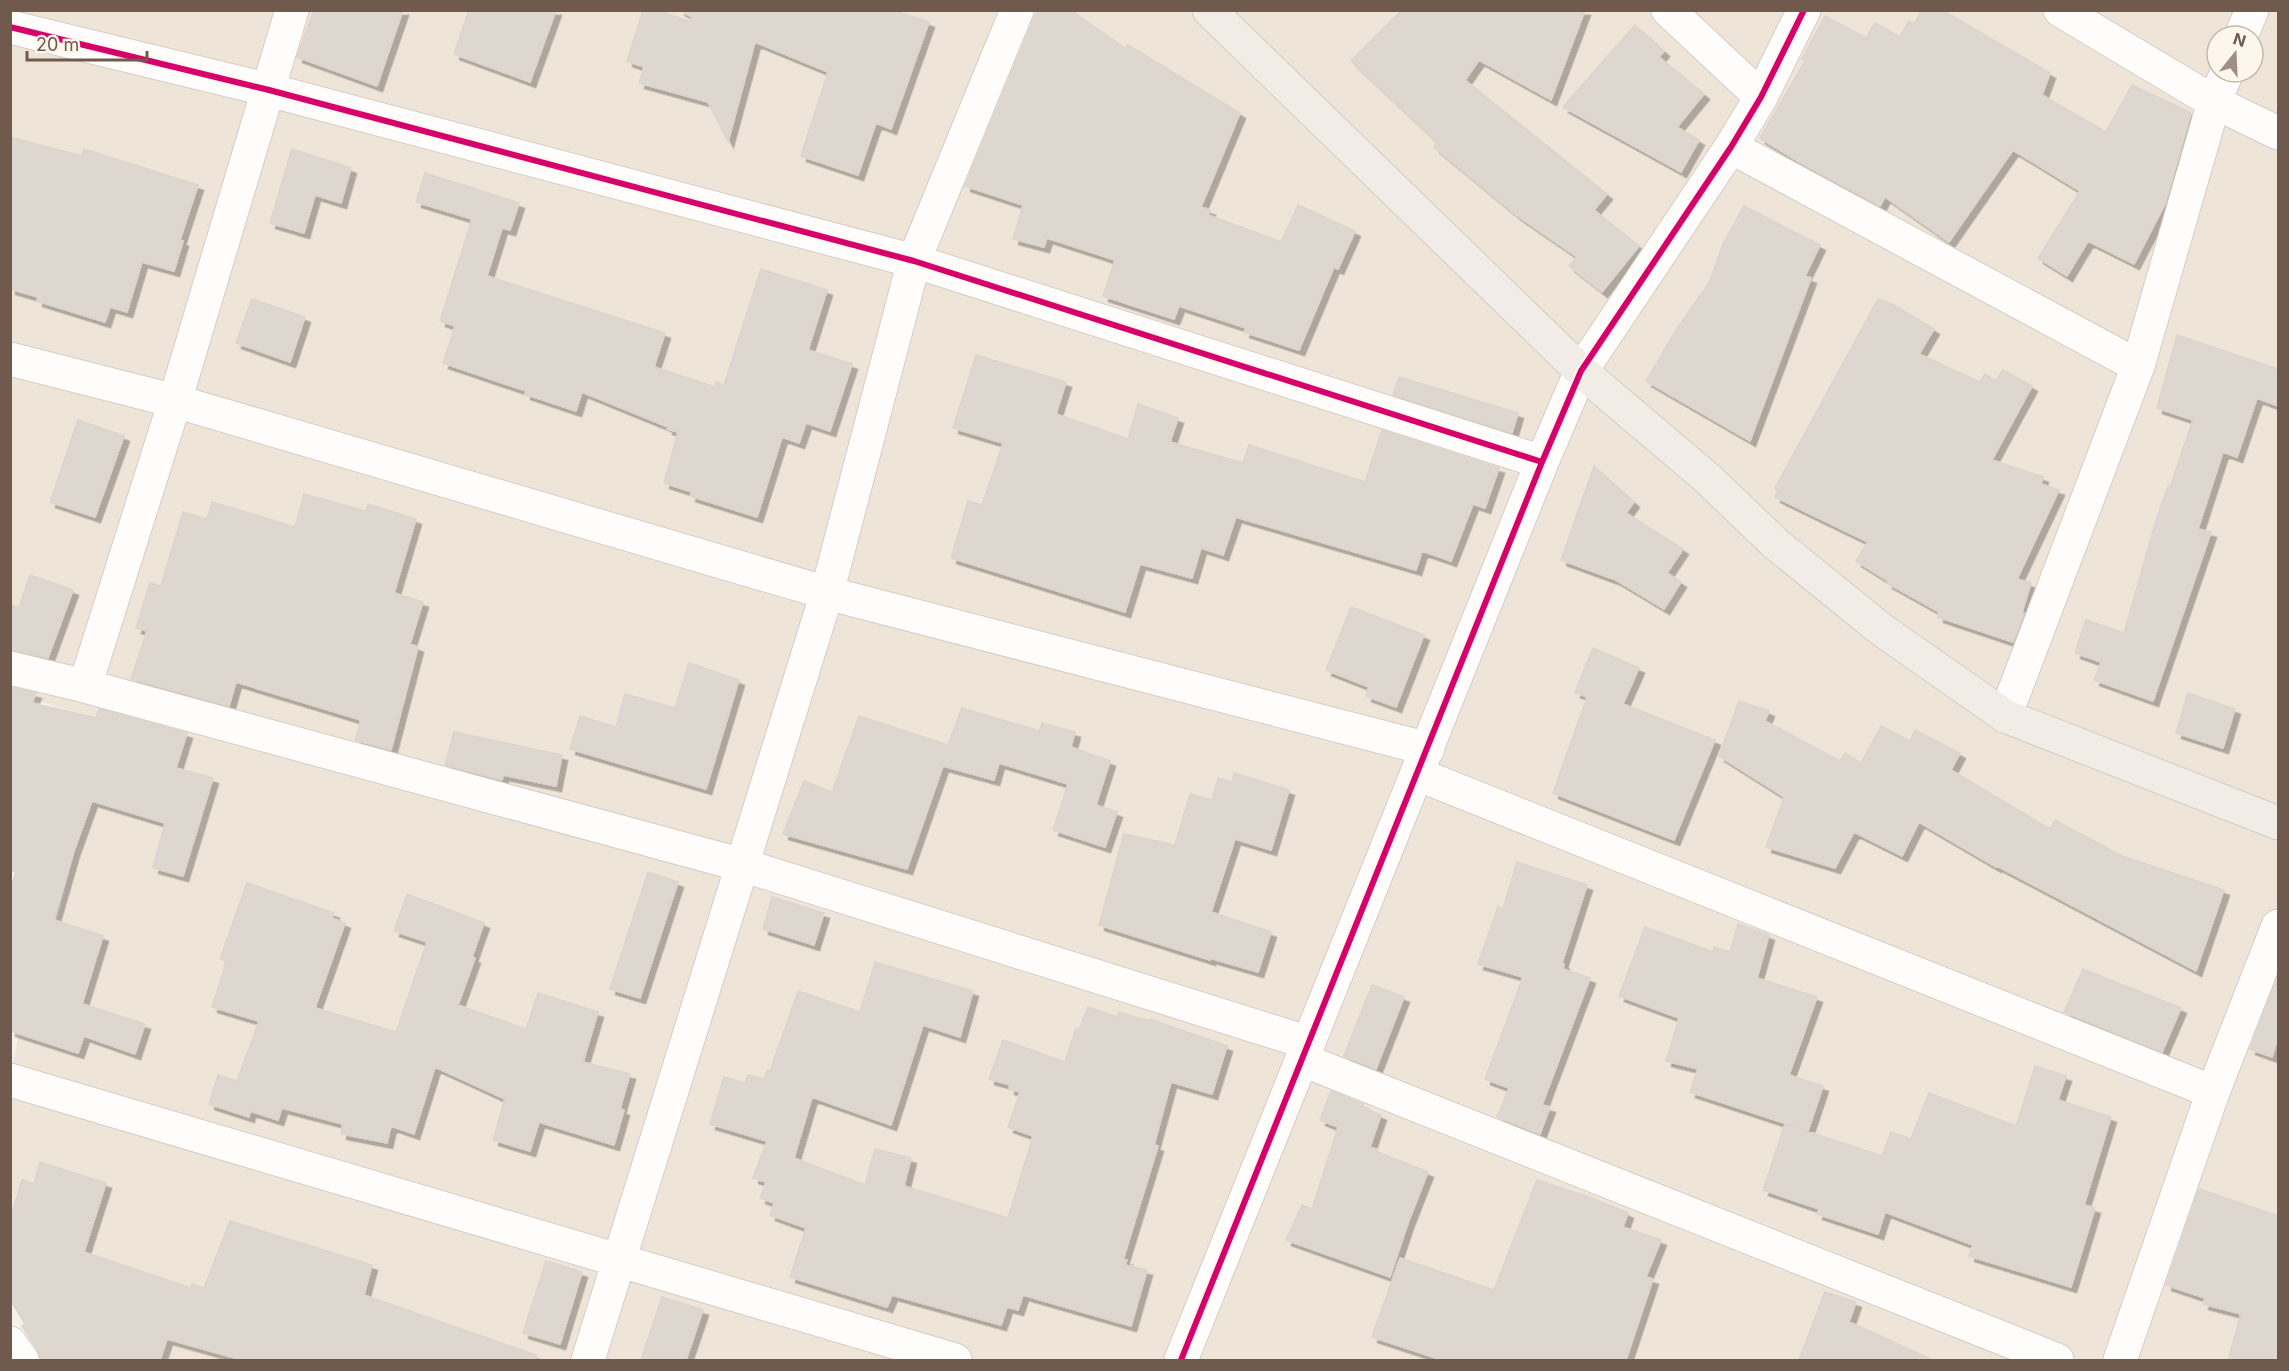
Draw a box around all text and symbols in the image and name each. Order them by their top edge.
scale bar [27,24,147,62]
north arrow [2205,24,2265,84]
text: N [2231,28,2249,51]
text: 20 m [36,34,79,55]

